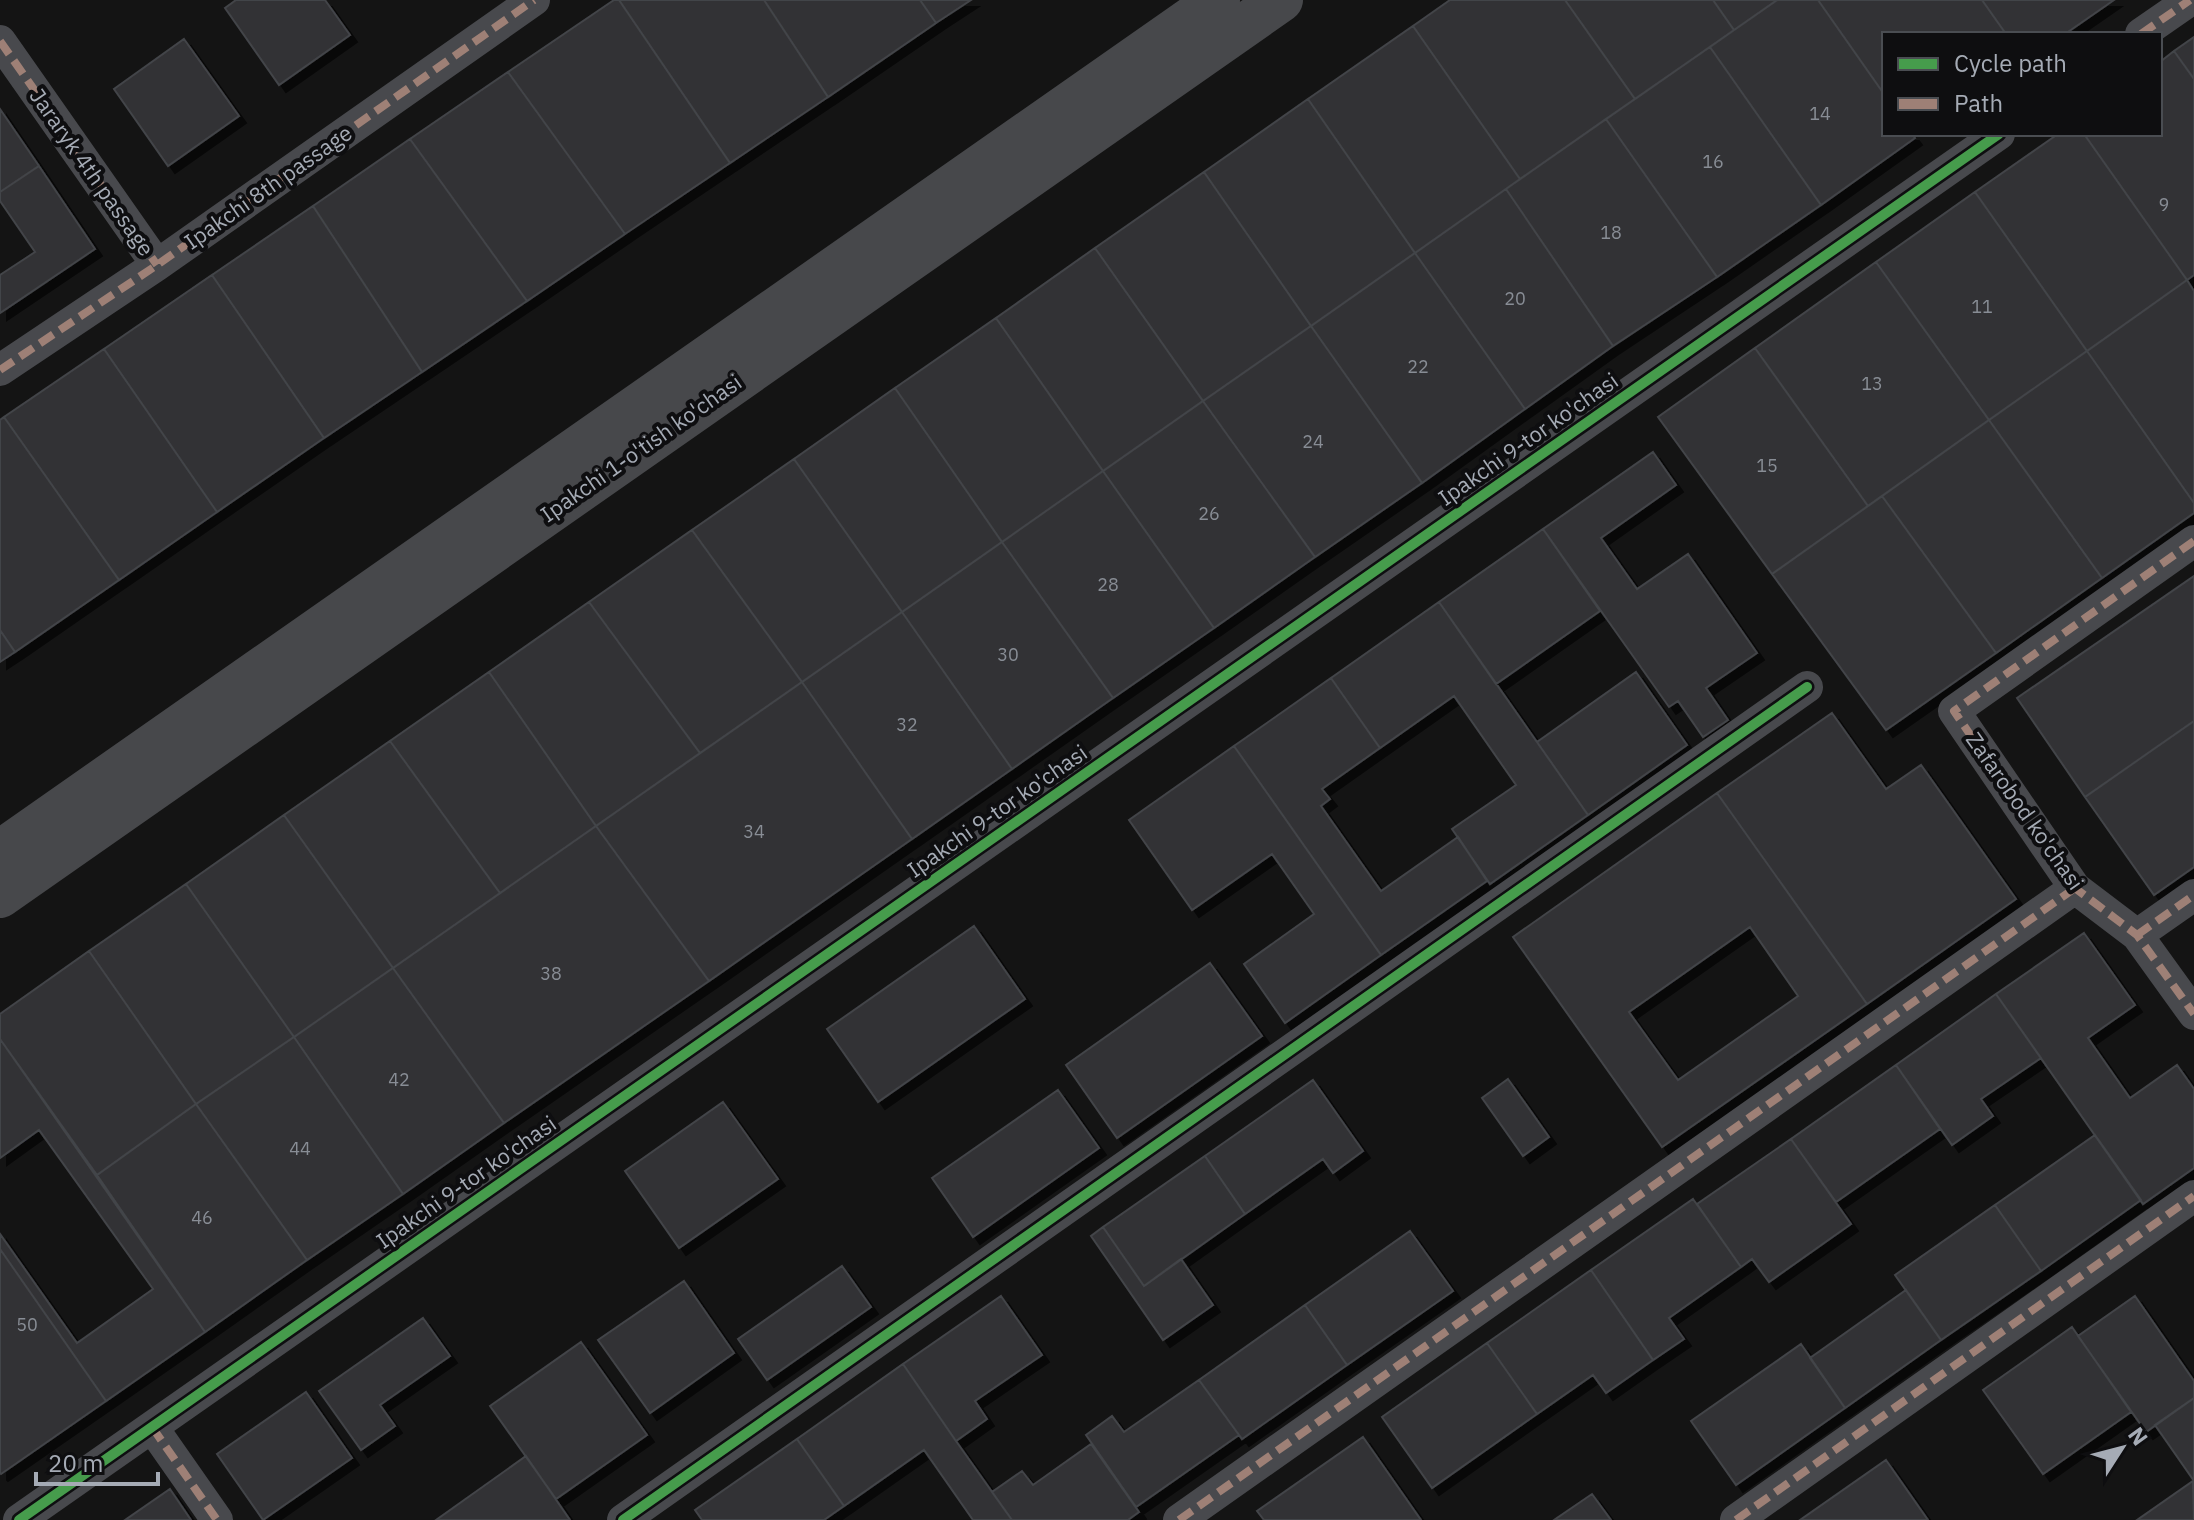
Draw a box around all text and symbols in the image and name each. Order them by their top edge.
legend [1882,32,2162,136]
text: Cycle path [1954,47,2067,79]
street label: Jararyk 4th passage [24,82,161,261]
text: Path [1954,87,2003,119]
house number: 14 [1809,102,1831,125]
street label: Ipakchi 8th passage [178,118,357,255]
house number: 16 [1702,150,1724,173]
house number: 9 [2159,193,2169,216]
house number: 18 [1600,221,1622,244]
house number: 20 [1504,287,1526,310]
house number: 11 [1971,295,1993,318]
house number: 22 [1407,355,1429,378]
street label: Ipakchi 9-tor ko'chasi [1432,365,1623,512]
street label: Ipakchi 1-o'tish ko'chasi [534,367,747,528]
house number: 13 [1861,372,1883,395]
house number: 24 [1302,430,1324,453]
house number: 15 [1756,454,1778,477]
house number: 26 [1198,502,1220,525]
house number: 28 [1097,573,1119,596]
house number: 30 [997,643,1019,666]
house number: 32 [896,713,918,736]
street label: Zafarobod ko'chasi [1960,726,2091,895]
street label: Ipakchi 9-tor ko'chasi [901,737,1092,884]
house number: 34 [743,820,765,843]
house number: 38 [540,962,562,985]
house number: 42 [388,1068,410,1091]
street label: Ipakchi 9-tor ko'chasi [370,1108,561,1255]
house number: 44 [289,1137,311,1160]
house number: 46 [191,1206,213,1229]
house number: 50 [16,1313,38,1336]
north arrow [2082,1408,2162,1488]
text: N [2122,1421,2155,1451]
scale bar [36,1436,158,1486]
text: 20 m [48,1447,103,1479]

